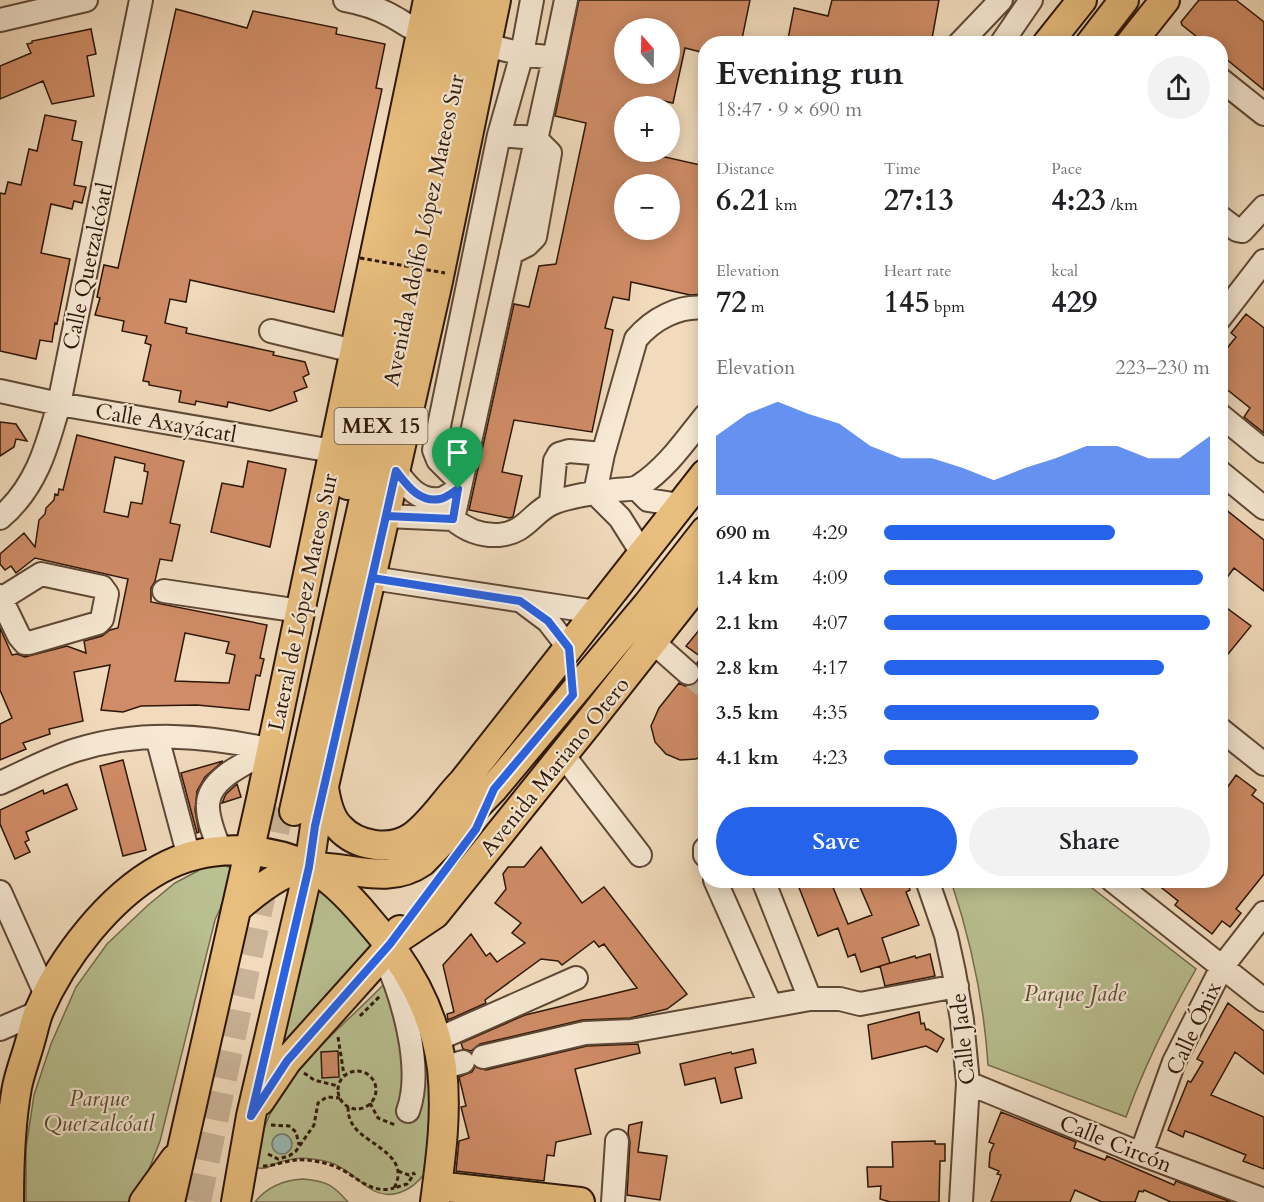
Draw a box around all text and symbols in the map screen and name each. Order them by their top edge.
north arrow [614,18,680,84]
map controls [614,18,680,240]
text: Evening run [716,51,904,96]
button: share [1147,56,1210,119]
street label: Avenida Adolfo López Mateos Sur [376,71,472,389]
button: + [614,96,680,162]
text: 18:47 · 9 × 690 m [716,96,862,123]
text: Distance [716,158,774,180]
text: Time [884,158,921,180]
text: Pace [1051,158,1082,180]
button: − [614,174,680,240]
street label: Calle Quetzalcóatl [56,179,120,353]
text: 6.21 [716,180,771,221]
text: 27:13 [884,180,954,221]
text: 4:23 [1051,180,1106,221]
text: km [771,194,797,216]
text: /km [1106,194,1138,216]
text: Elevation [716,260,780,282]
text: Heart rate [884,260,951,282]
text: kcal [1051,260,1078,282]
text: 72 [716,282,747,323]
text: 145 [884,282,930,323]
text: 429 [1051,282,1097,323]
text: m [747,296,765,318]
text: bpm [930,296,965,318]
text: Elevation [716,354,795,381]
text: 223–230 m [1115,354,1210,381]
street label: Calle Axayácatl [93,396,239,450]
road number: MEX 15 [334,408,428,444]
pin [432,427,483,489]
icon: arrive [441,436,474,469]
street label: Lateral de López Mateos Sur [261,470,345,734]
text: 690 m [716,519,771,546]
text: 4:29 [812,519,848,546]
text: 1.4 km [716,564,779,591]
text: 4:09 [812,564,848,591]
text: 2.1 km [716,609,779,636]
text: 4:07 [812,609,848,636]
text: 2.8 km [716,654,779,681]
text: 4:17 [812,654,848,681]
street label: Avenida Mariano Otero [473,671,637,863]
text: 3.5 km [716,699,779,726]
text: 4:35 [812,699,848,726]
text: 4.1 km [716,744,779,771]
text: 4:23 [812,744,848,771]
button: Save [716,807,957,876]
button: Share [969,807,1210,876]
street label: Calle Ónix [1159,977,1229,1080]
park label: Parque Jade [1024,979,1126,1009]
street label: Calle Jade [943,992,983,1086]
park label: Parque Quetzalcóatl [44,1084,155,1139]
street label: Calle Circón [1055,1108,1177,1180]

